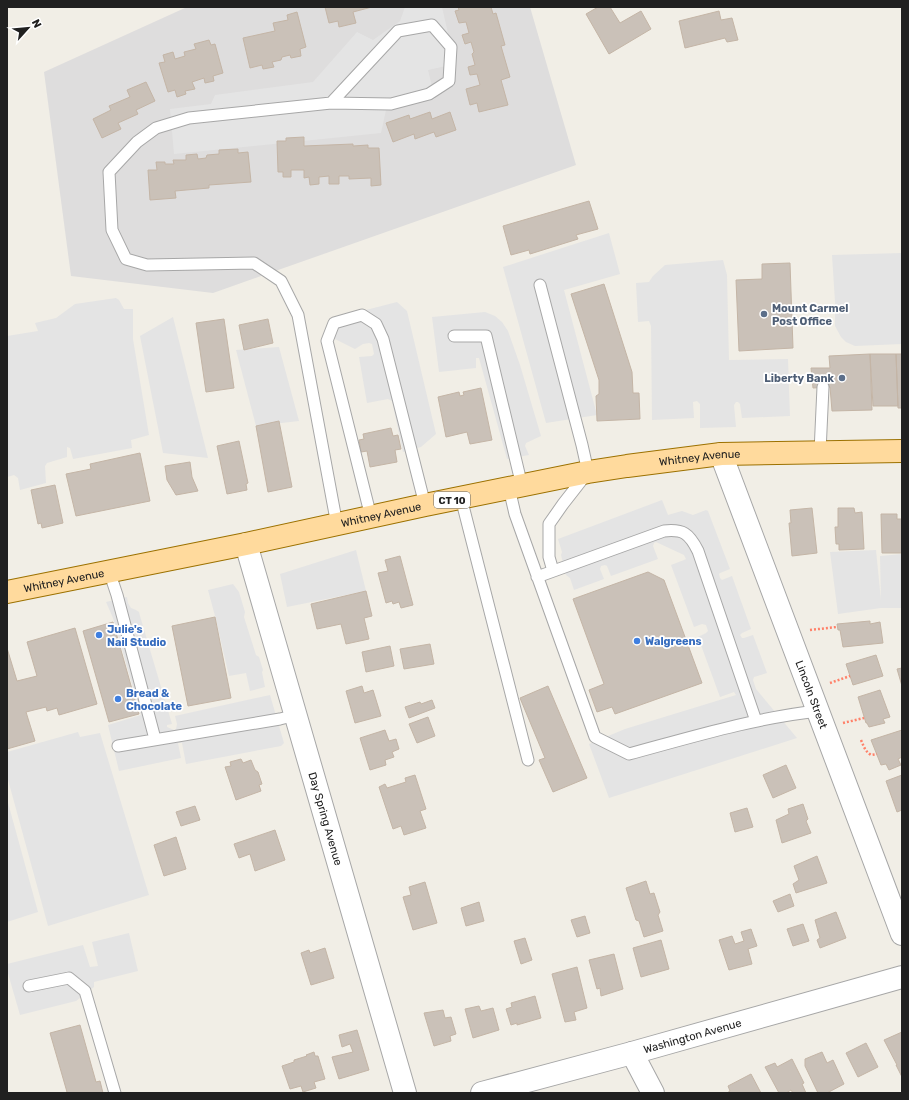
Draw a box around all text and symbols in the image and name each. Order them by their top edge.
north arrow [8,8,48,48]
text: N [29,17,44,30]
place label: Mount Carmel Post Office [772,302,848,328]
marker: Mount Carmel Post Office [759,309,769,319]
place label: Liberty Bank [764,372,835,385]
marker: Liberty Bank [837,373,847,383]
street label: Whitney Avenue [658,448,741,469]
road number: CT 10 [434,492,470,508]
street label: Whitney Avenue [340,500,423,530]
street label: Whitney Avenue [23,567,105,596]
place label: Julie's Nail Studio [107,623,167,649]
marker: Julie's Nail Studio [94,630,104,640]
place label: Walgreens [645,635,702,648]
marker: Walgreens [632,636,642,646]
street label: Lincoln Street [792,659,830,731]
place label: Bread & Chocolate [126,687,183,713]
marker: Bread & Chocolate [113,694,123,704]
street label: Day Spring Avenue [305,771,345,867]
street label: Washington Avenue [642,1017,743,1056]

